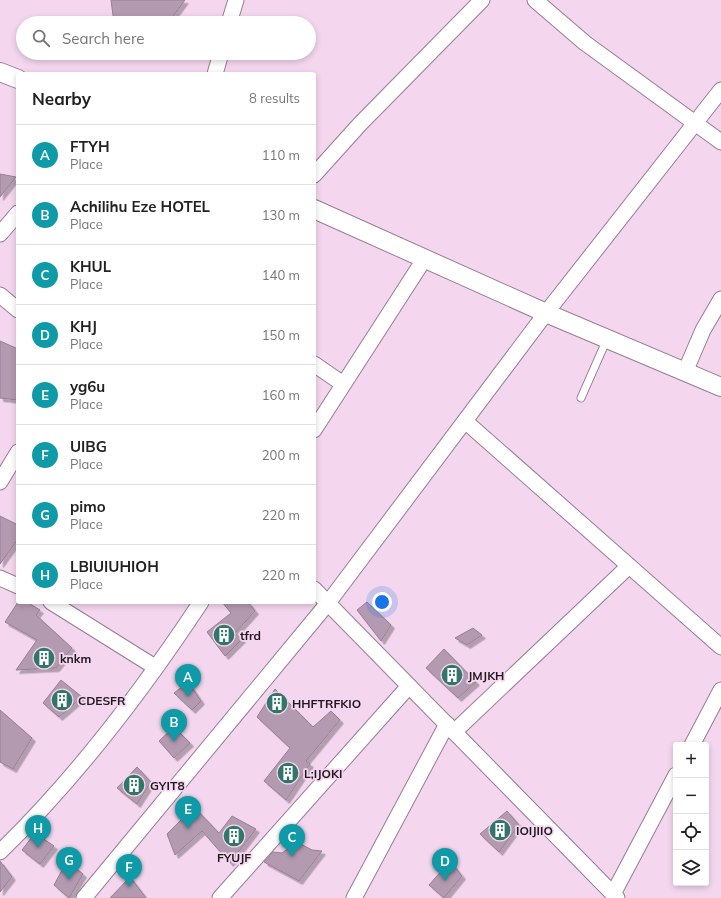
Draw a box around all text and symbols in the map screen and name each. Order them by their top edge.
search box [16,16,316,60]
icon: search [30,27,52,49]
text: Search here [62,29,144,48]
text: Nearby [32,88,91,109]
text: 8 results [249,90,300,106]
text: FTYH [70,137,110,156]
text: A [40,147,50,163]
text: 110 m [262,147,300,163]
text: Place [70,156,103,172]
text: Achilihu Eze HOTEL [70,197,210,216]
text: B [41,207,49,223]
text: 130 m [262,207,300,223]
text: Place [70,216,103,232]
text: KHUL [70,257,111,276]
text: C [41,267,49,283]
text: 140 m [262,267,300,283]
text: Place [70,276,103,292]
text: KHJ [70,317,97,336]
text: D [40,327,50,343]
text: 150 m [262,327,300,343]
text: Place [70,336,103,352]
text: yg6u [70,377,105,396]
text: E [41,387,49,403]
text: 160 m [262,387,300,403]
text: Place [70,396,103,412]
text: UIBG [70,437,107,456]
text: F [41,447,49,463]
text: 200 m [262,447,300,463]
text: Place [70,456,103,472]
text: pimo [70,497,106,516]
text: G [40,507,50,523]
text: 220 m [262,507,300,523]
text: Place [70,516,103,532]
text: LBIUIUHIOH [70,557,159,576]
text: H [40,567,50,583]
text: 220 m [262,567,300,583]
text: Place [70,576,103,592]
your location [372,592,392,612]
building icon: tfrd [211,622,237,648]
place label: tfrd [240,628,261,643]
building icon: knkm [31,645,57,671]
place label: knkm [60,651,91,666]
building icon: JMJKH [439,662,465,688]
pin: A [175,664,201,697]
place label: JMJKH [468,668,504,683]
building icon: CDESFR [49,687,75,713]
building icon: HHFTRFKIO [264,690,290,716]
place label: CDESFR [78,693,126,708]
place label: HHFTRFKIO [292,696,361,711]
pin: B [161,709,187,742]
map controls [673,742,709,886]
button: + [673,742,709,778]
building icon: L;IJOKI [275,760,301,786]
place label: L;IJOKI [304,766,342,781]
building icon: GYIT8 [121,772,147,798]
place label: GYIT8 [150,778,185,793]
button: − [673,778,709,814]
pin: E [175,796,201,829]
button: locate [673,814,709,850]
pin: H [25,815,51,848]
building icon: IOIJIIO [487,817,513,843]
building icon: FYUJF [221,823,247,849]
place label: IOIJIIO [516,823,553,838]
pin: C [279,824,305,857]
pin: G [56,847,82,880]
pin: D [432,848,458,881]
place label: FYUJF [217,850,251,865]
button: layers [673,850,709,886]
pin: F [116,854,142,887]

